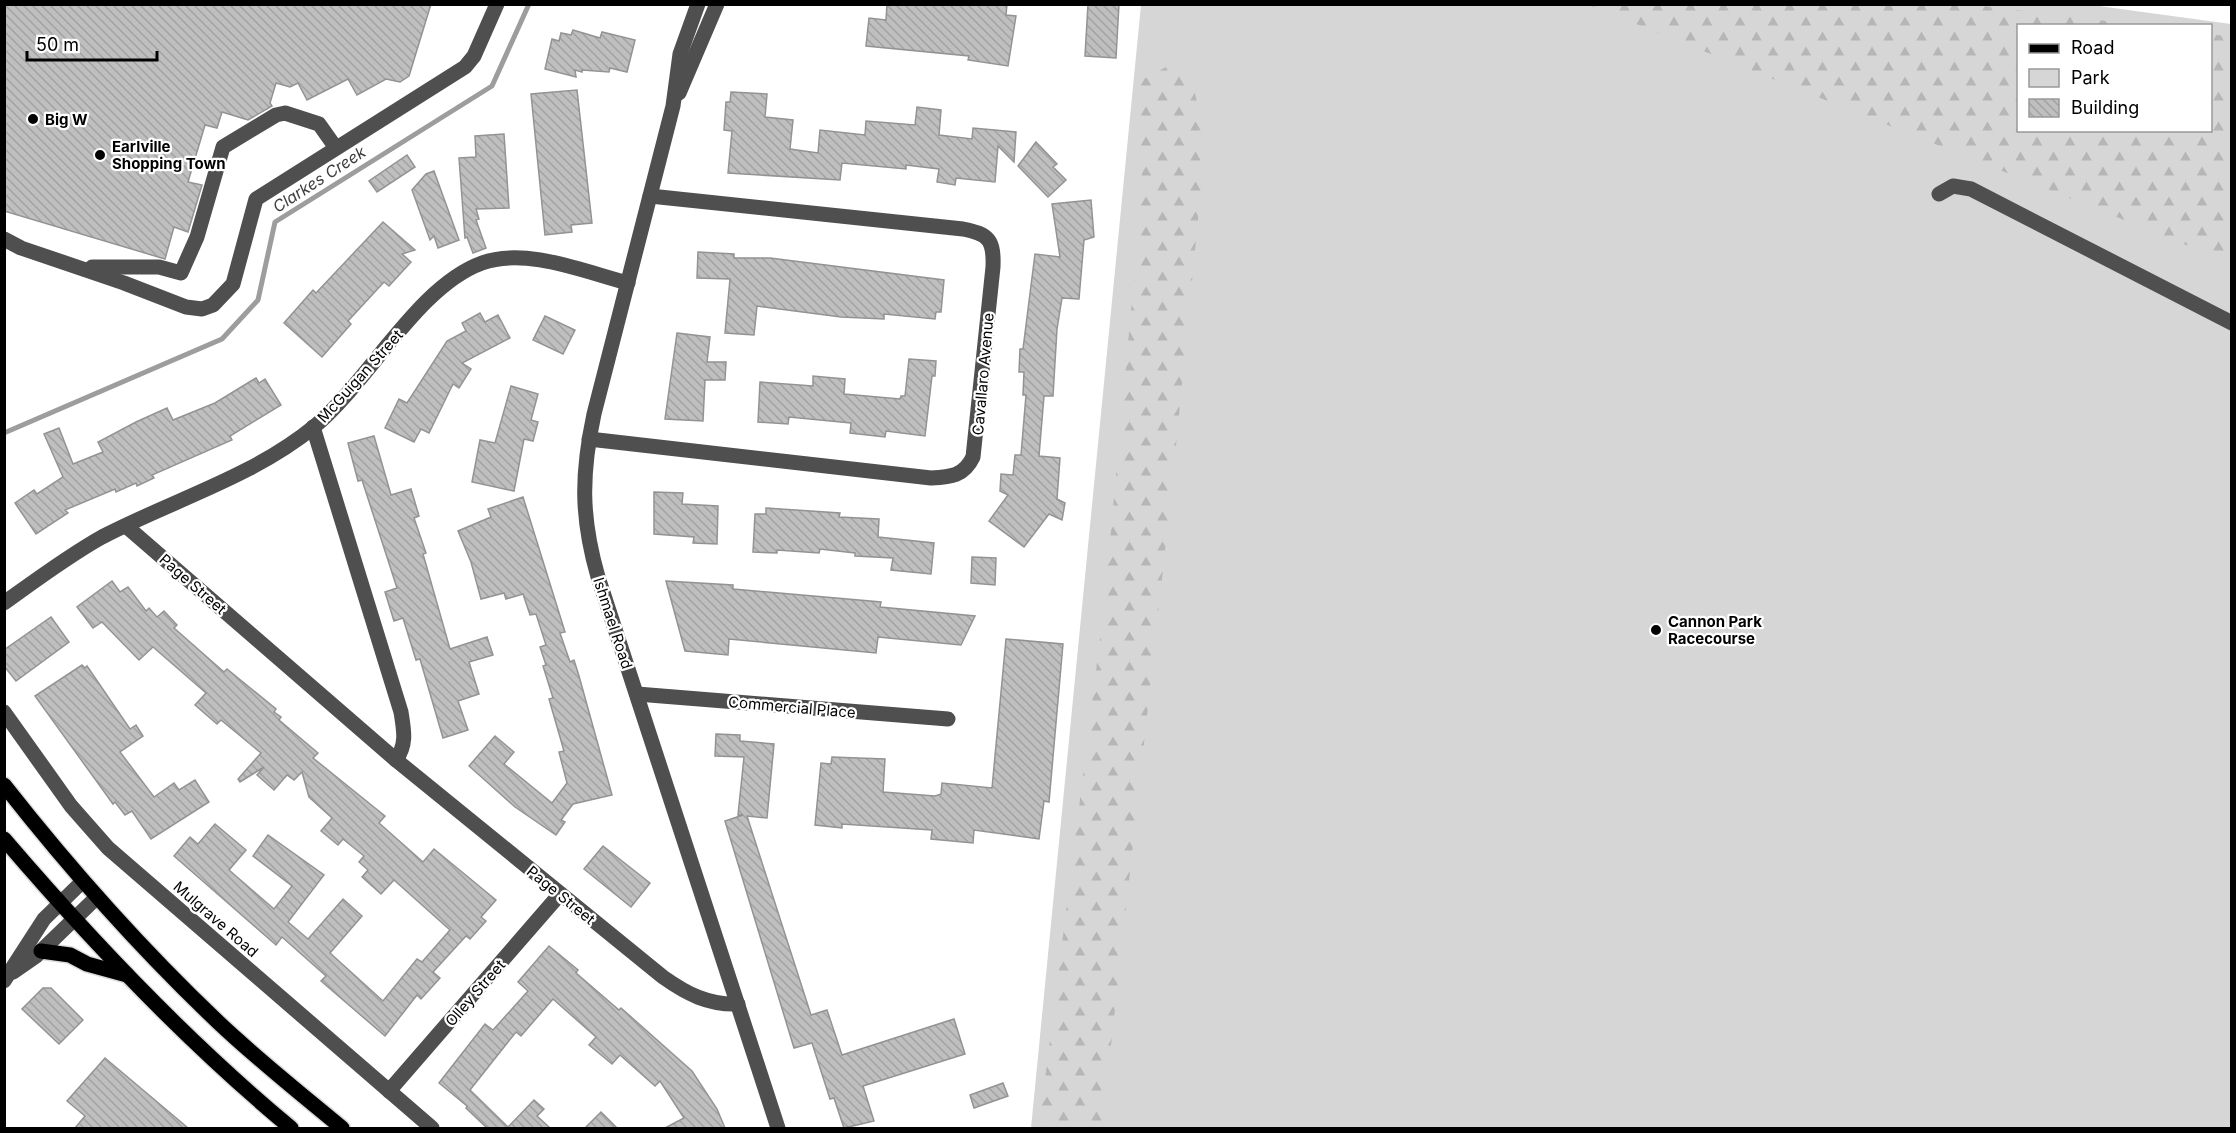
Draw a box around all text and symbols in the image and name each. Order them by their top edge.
scale bar [27,24,158,62]
legend [2017,24,2212,132]
text: 50 m [36,34,79,55]
text: Road [2071,37,2114,58]
text: Park [2071,67,2110,88]
text: Building [2071,97,2139,118]
place label: Big W [45,110,88,129]
marker: Big W [26,112,40,126]
place label: Earlville Shopping Town [112,137,226,173]
water label: Clarkes Creek [269,141,369,216]
marker: Earlville Shopping Town [93,148,107,162]
street label: Cavallaro Avenue [968,312,998,436]
street label: McGuigan Street [313,325,407,427]
street label: Page Street [156,550,230,618]
street label: Ishmael Road [589,575,637,671]
place label: Cannon Park Racecourse [1668,612,1762,648]
marker: Cannon Park Racecourse [1649,623,1663,637]
street label: Commercial Place [728,692,856,722]
street label: Page Street [523,862,599,928]
street label: Mulgrave Road [170,877,262,961]
street label: Olley Street [441,956,509,1030]

